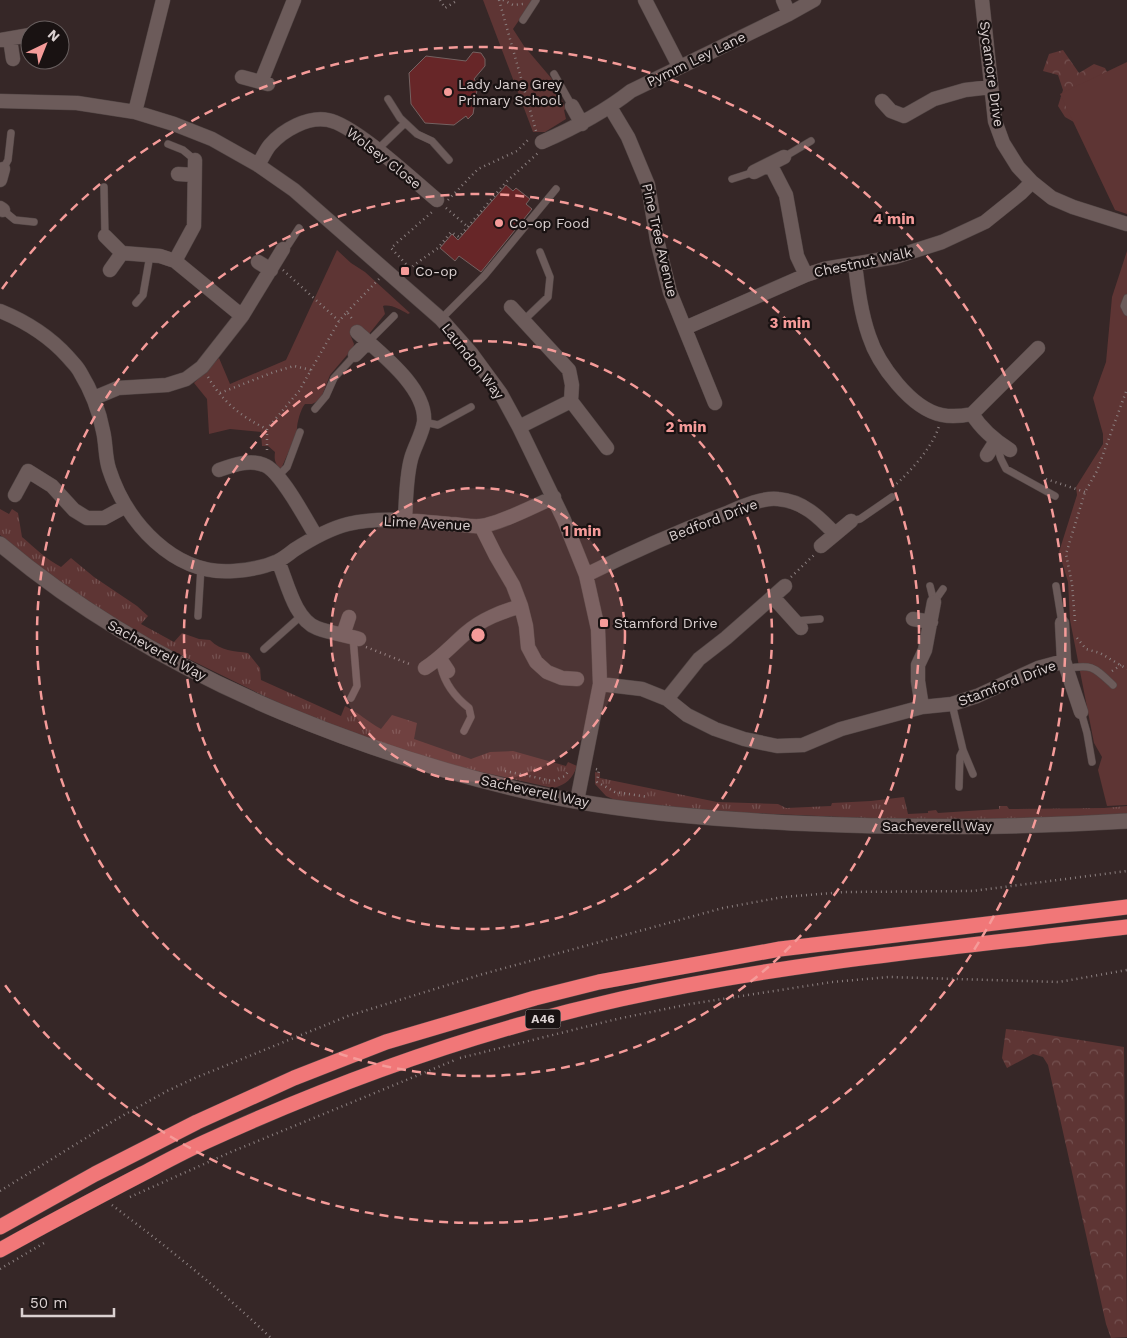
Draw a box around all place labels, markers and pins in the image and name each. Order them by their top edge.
place label: Lady Jane Grey Primary School [458,76,563,108]
marker: Lady Jane Grey Primary School [442,86,454,98]
place label: Co-op Food [509,215,589,231]
marker: Co-op Food [493,217,505,229]
place label: Co-op [415,263,457,279]
marker: Co-op [399,265,411,277]
place label: Stamford Drive [614,615,718,631]
marker: Stamford Drive [598,617,610,629]
centre of rings [469,626,487,644]

